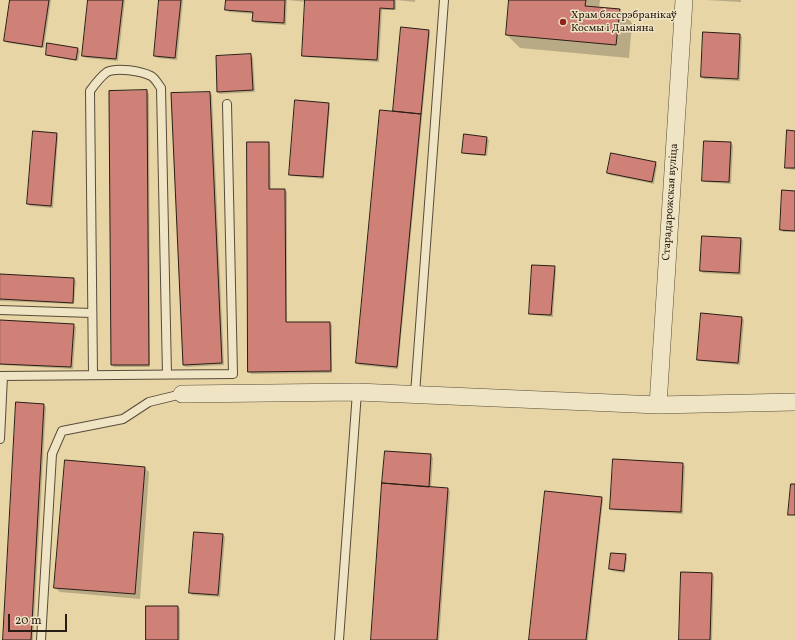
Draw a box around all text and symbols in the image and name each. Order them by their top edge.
place label: Храм бяссрэбранікаў Космы і Даміяна [571,9,677,35]
marker: Храм бяссрэбранікаў Космы і Даміяна [558,17,568,27]
street label: Старадарожская вуліца [660,143,682,261]
scale bar [10,606,69,632]
text: 20 m [15,613,42,629]

